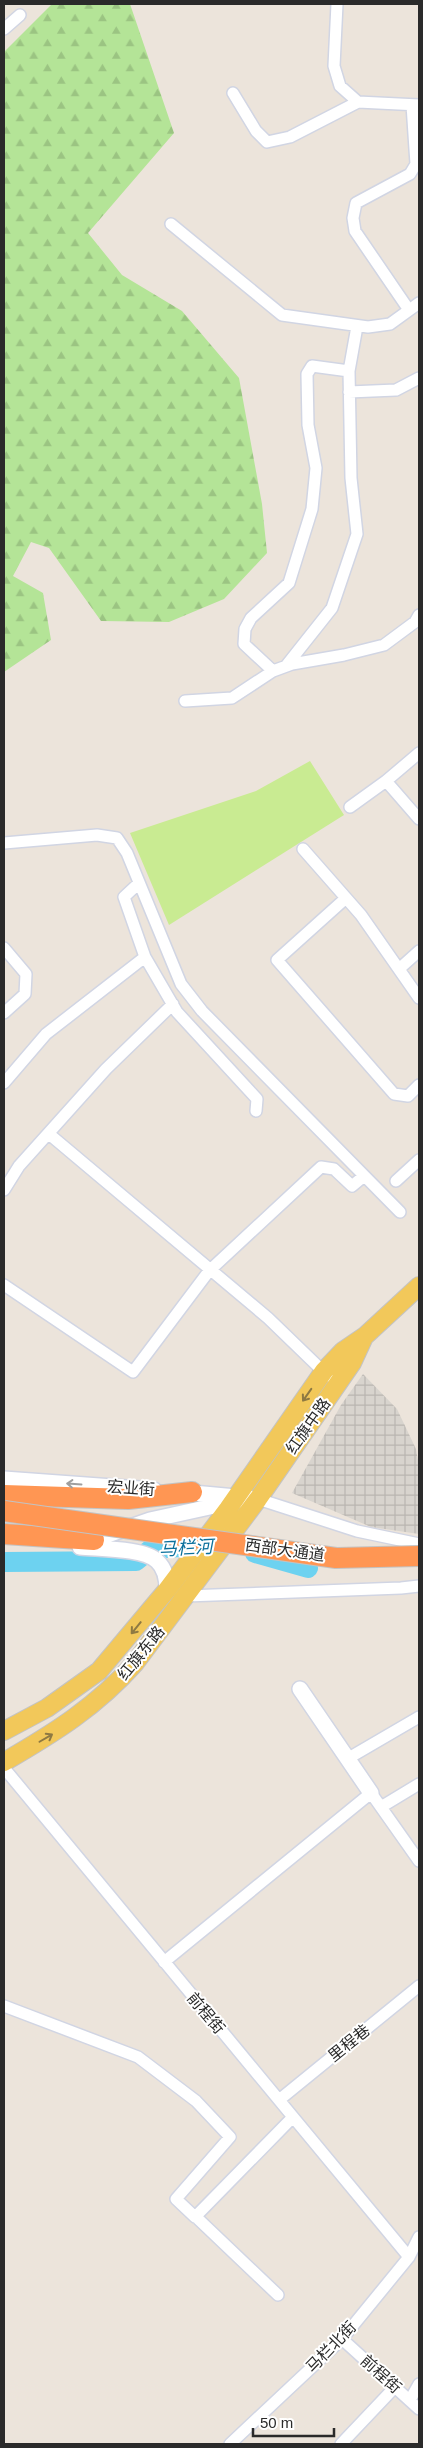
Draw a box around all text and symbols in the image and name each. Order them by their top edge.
one-way arrow [302,1388,312,1402]
street label: 红旗中路 [283,1395,333,1457]
street label: 宏业街 [106,1478,156,1498]
one-way arrow [66,1479,82,1488]
water label: 马栏河 [159,1536,216,1559]
street label: 西部大通道 [244,1536,326,1564]
one-way arrow [131,1622,142,1635]
street label: 红旗东路 [114,1623,168,1683]
one-way arrow [39,1732,53,1742]
street label: 前程街 [184,1989,228,2037]
street label: 里程巷 [325,2021,373,2065]
street label: 马栏北街 [303,2318,359,2376]
street label: 前程街 [357,2352,405,2396]
scale bar [253,2406,334,2438]
text: 50 m [260,2414,293,2431]

